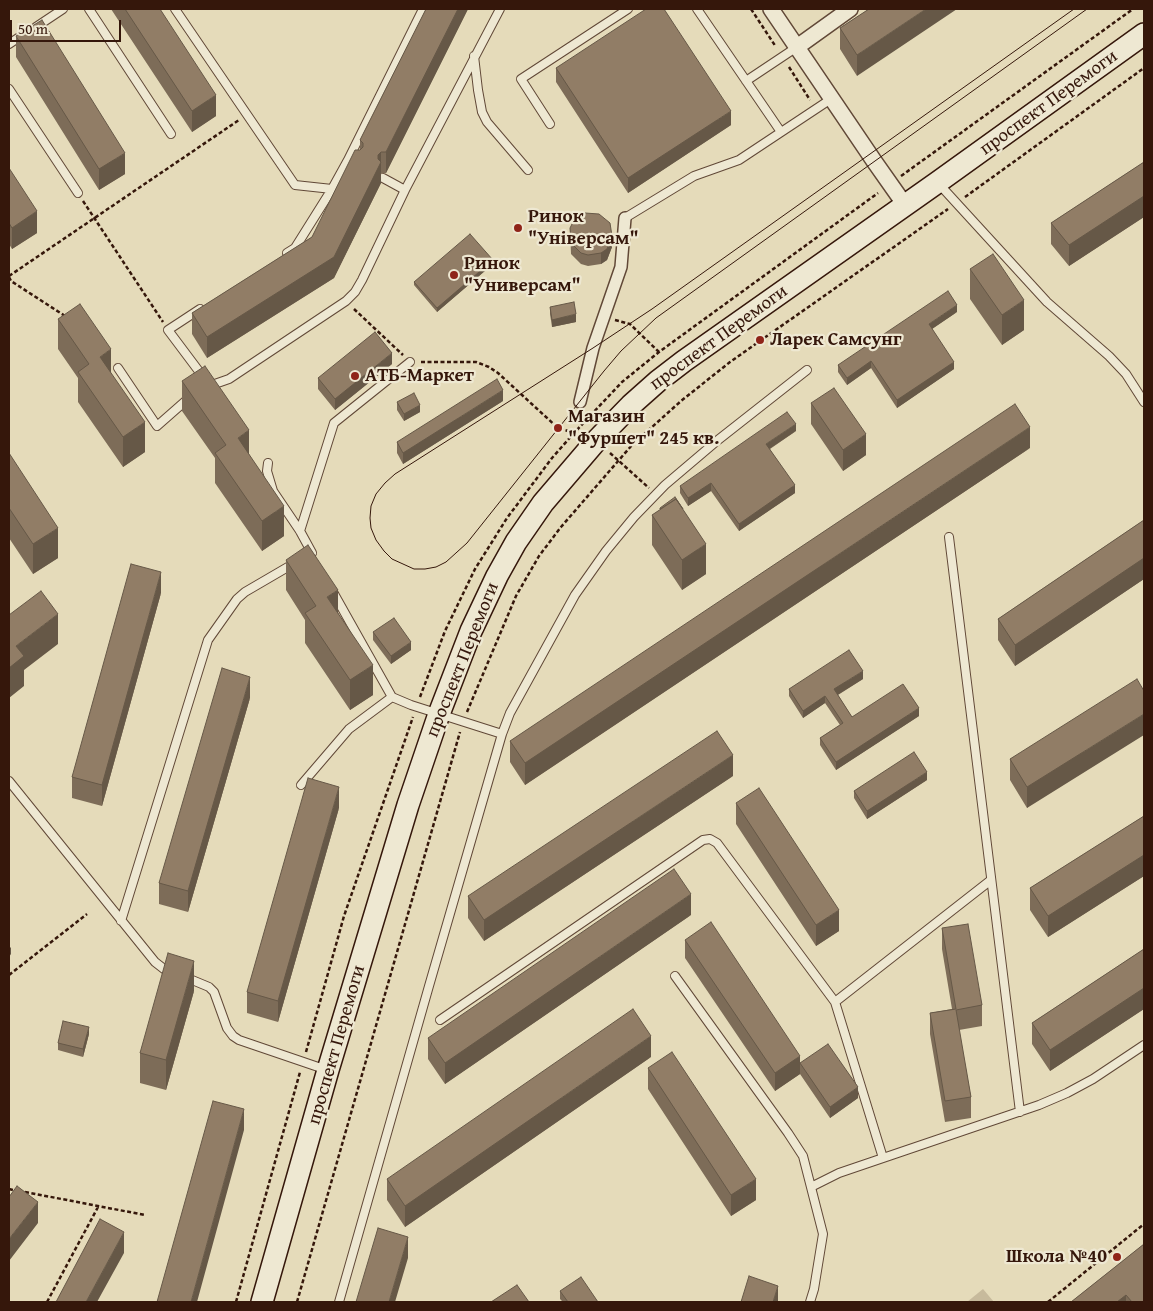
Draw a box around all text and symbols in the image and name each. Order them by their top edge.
scale bar [12,10,124,42]
text: 50 m [18,18,48,39]
street label: проспект Перемоги [976,45,1122,161]
place label: Ринок "Універсам" [528,206,639,250]
marker: Ринок "Універсам" [512,222,524,234]
place label: Ринок "Универсам" [464,253,581,297]
marker: Ринок "Универсам" [448,269,460,281]
street label: проспект Перемоги [646,280,792,396]
place label: Ларек Самсунг [770,329,901,351]
marker: Ларек Самсунг [754,334,766,346]
place label: АТБ-Маркет [365,365,474,387]
marker: АТБ-Маркет [349,370,361,382]
place label: Магазин "Фуршет" 245 кв. [568,406,719,450]
marker: Магазин "Фуршет" 245 кв. [552,422,564,434]
street label: проспект Перемоги [422,579,504,741]
street label: проспект Перемоги [303,963,371,1127]
place label: Школа №40 [1006,1246,1107,1268]
marker: Школа №40 [1111,1251,1123,1263]

